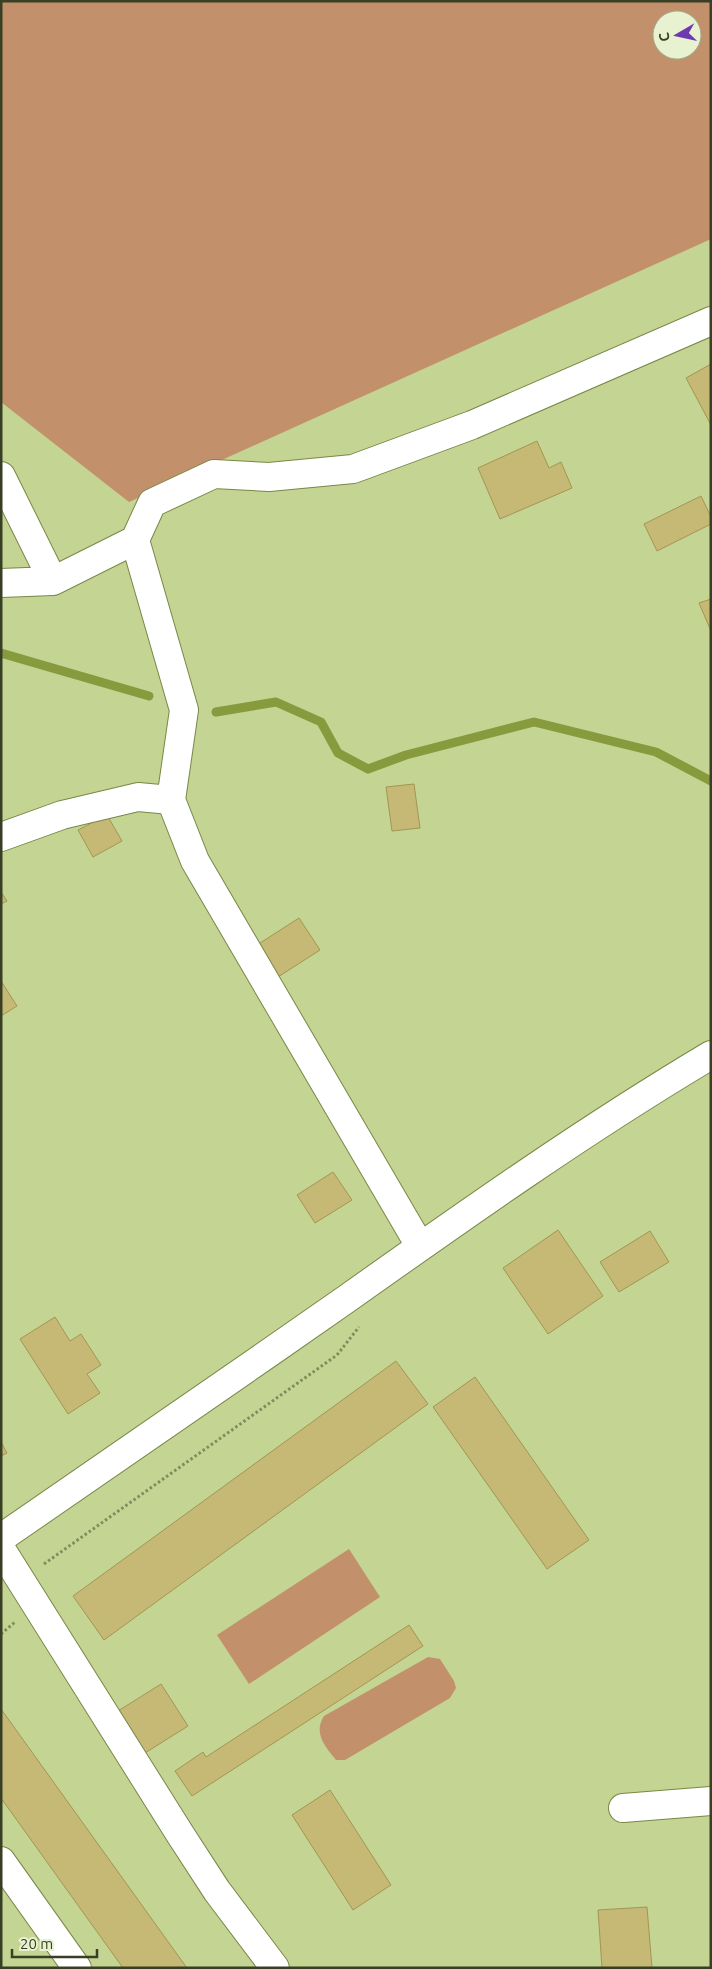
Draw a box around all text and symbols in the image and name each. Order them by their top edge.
north arrow [652,10,702,60]
text: С [656,31,673,43]
scale bar [12,1926,98,1958]
text: 20 m [20,1935,53,1952]

